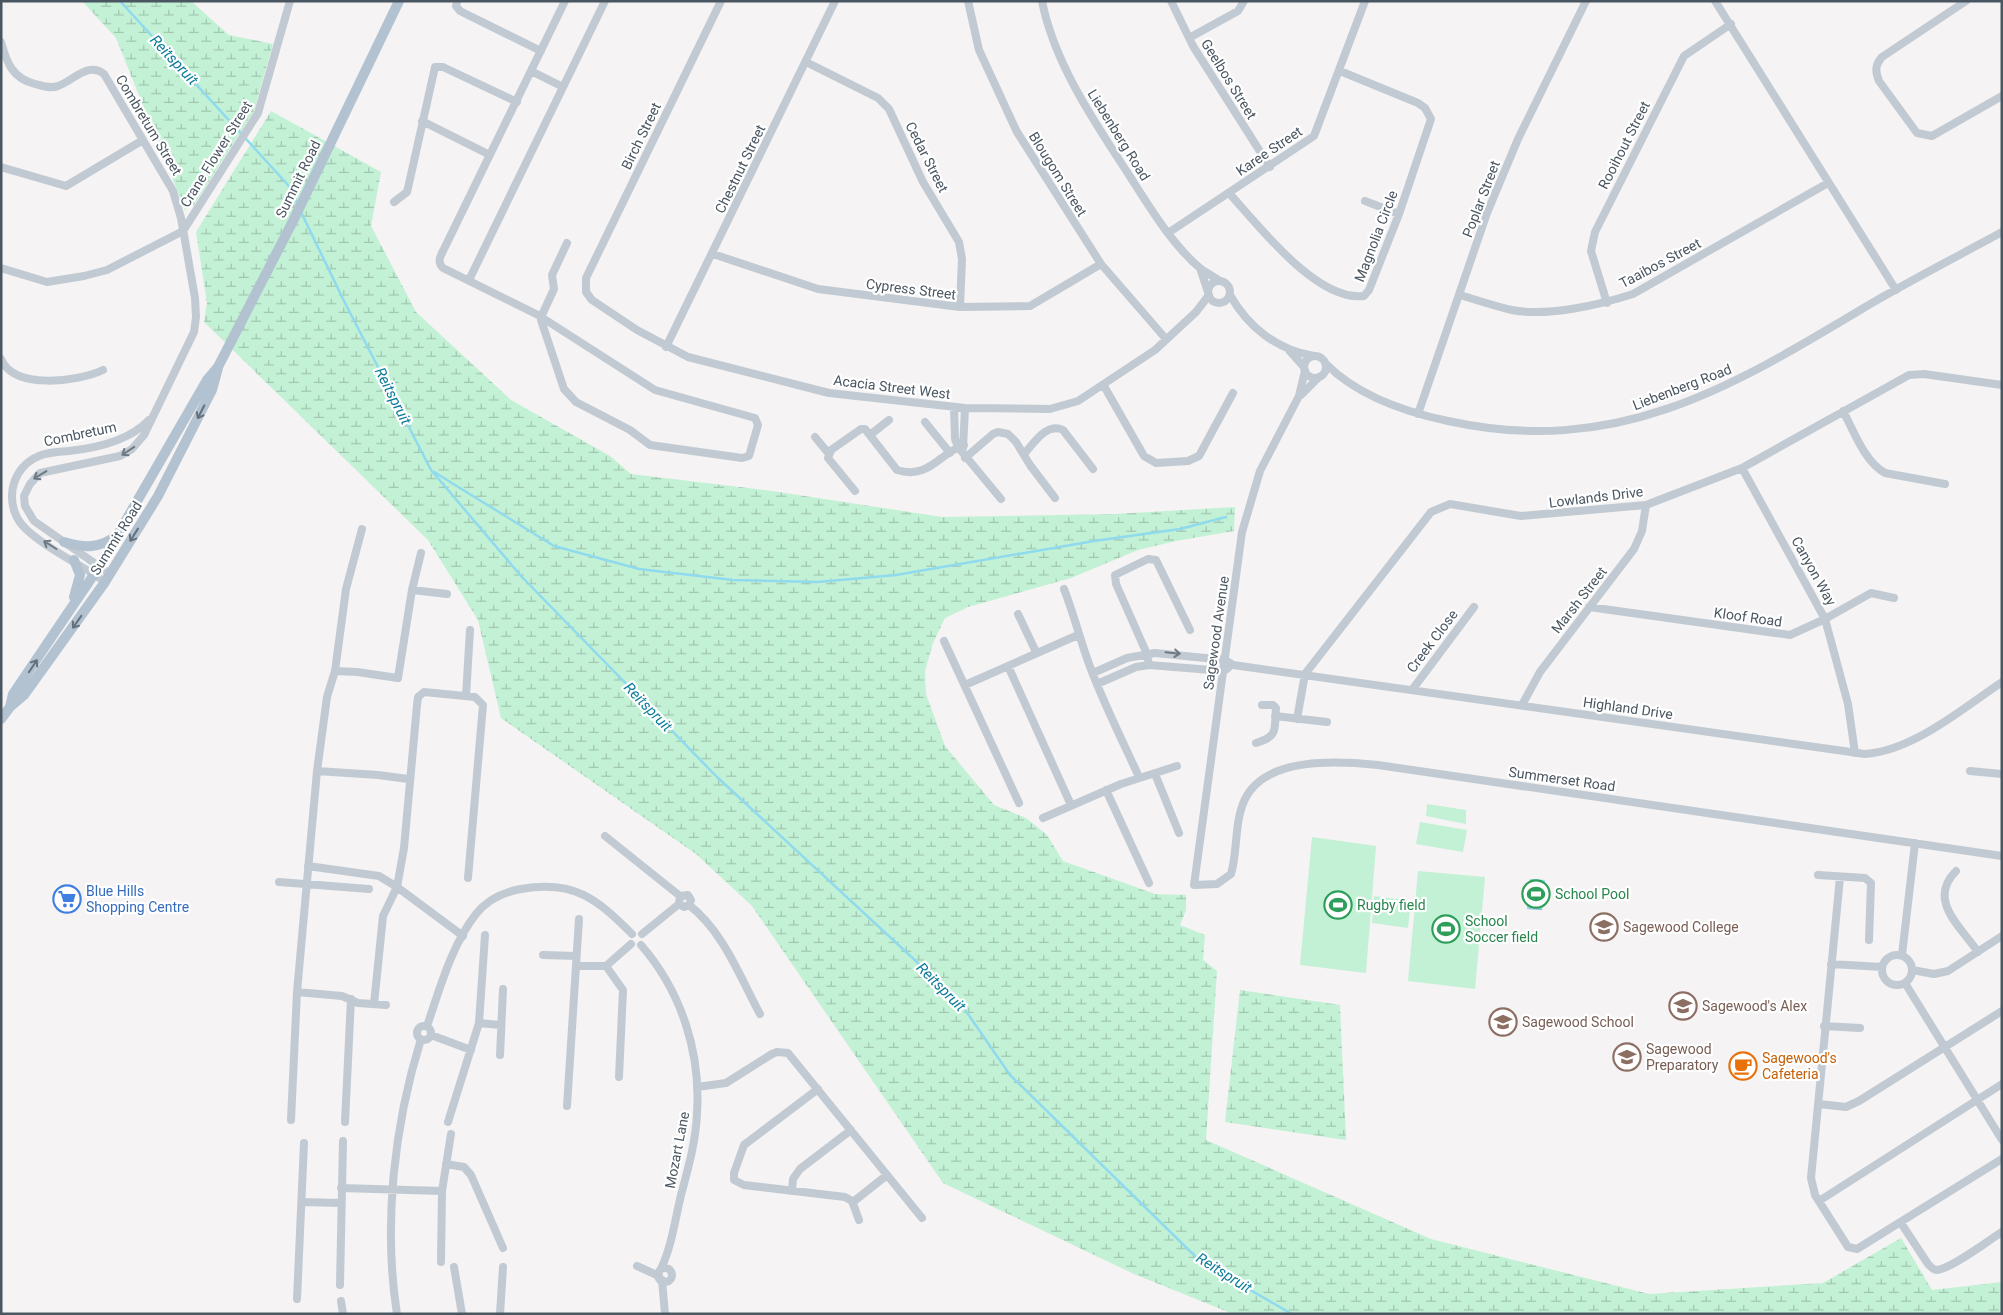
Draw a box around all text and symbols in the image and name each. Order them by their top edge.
water label: Reitspruit [146,31,202,89]
street label: Geelbos Street [1198,36,1260,122]
street label: Combretum Street [113,72,185,178]
street label: Liebenberg Road [1084,86,1154,184]
street label: Crane Flower Street [177,98,255,210]
street label: Rooihout Street [1595,98,1653,192]
street label: Birch Street [618,100,664,172]
street label: Cedar Street [902,119,952,195]
street label: Chestnut Street [712,122,769,216]
street label: Karee Street [1233,123,1305,179]
street label: Blougom Street [1026,129,1091,219]
street label: Summit Road [272,138,324,220]
street label: Poplar Street [1459,158,1503,240]
street label: Magnolia Circle [1351,188,1401,284]
street label: Taaibos Street [1617,235,1704,291]
street label: Cypress Street [865,276,957,303]
street label: Liebenberg Road [1630,361,1734,413]
water label: Reitspruit [371,364,415,428]
street label: Acacia Street West [833,372,952,402]
one-way arrow [196,404,205,419]
street label: Combretum [42,418,118,450]
one-way arrow [121,446,135,456]
one-way arrow [34,471,48,481]
street label: Lowlands Drive [1548,483,1644,511]
street label: Summit Road [87,498,145,578]
one-way arrow [129,527,139,541]
street label: Canyon Way [1788,534,1840,609]
one-way arrow [43,540,57,551]
street label: Marsh Street [1548,563,1610,636]
street label: Sagewood Avenue [1200,575,1232,691]
street label: Kloof Road [1713,604,1783,630]
street label: Creek Close [1403,607,1461,675]
one-way arrow [72,615,82,629]
one-way arrow [1164,649,1180,658]
one-way arrow [28,660,38,674]
water label: Reitspruit [620,678,676,736]
street label: Highland Drive [1582,694,1674,722]
street label: Summerset Road [1508,764,1616,794]
sports icon: School Pool [1521,879,1551,909]
place label: Blue Hills Shopping Centre [86,883,189,915]
supermarket icon: Blue Hills Shopping Centre [52,884,82,914]
place label: School Pool [1555,886,1629,902]
sports icon: Rugby field [1323,890,1353,920]
place label: Rugby field [1357,897,1426,913]
school or university icon: Sagewood College [1589,912,1619,942]
place label: School Soccer field [1465,913,1538,945]
sports icon: School Soccer field [1431,914,1461,944]
place label: Sagewood College [1623,919,1739,935]
water label: Reitspruit [913,959,969,1015]
school or university icon: Sagewood's Alex [1668,991,1698,1021]
place label: Sagewood's Alex [1702,998,1807,1014]
school or university icon: Sagewood School [1488,1007,1518,1037]
place label: Sagewood School [1522,1014,1634,1030]
place label: Sagewood Preparatory [1646,1041,1719,1073]
school or university icon: Sagewood Preparatory [1612,1042,1642,1072]
place label: Sagewood's Cafeteria [1762,1050,1837,1082]
cafe icon: Sagewood's Cafeteria [1728,1051,1758,1081]
street label: Mozart Lane [662,1110,692,1190]
water label: Reitspruit [1193,1249,1255,1297]

